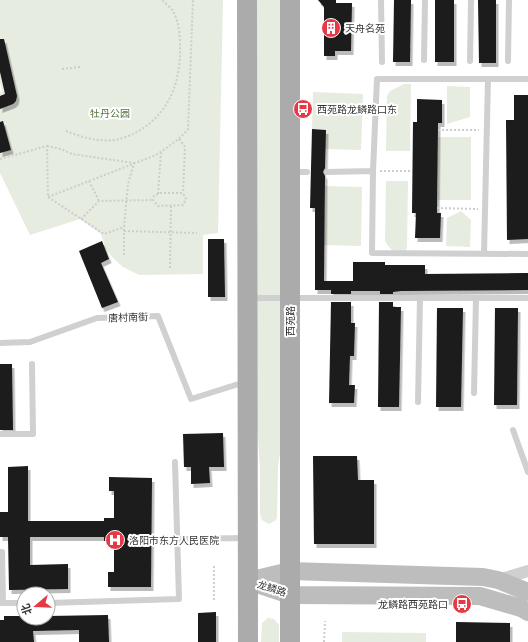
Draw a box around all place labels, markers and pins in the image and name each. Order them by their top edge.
building icon: 天舟名苑 [320,17,342,39]
place label: 天舟名苑 [345,22,385,34]
bus stop icon: 西苑路龙鳞路口东 [292,98,314,120]
place label: 西苑路龙鳞路口东 [317,103,397,115]
hospital icon: 洛阳市东方人民医院 [104,529,126,551]
place label: 洛阳市东方人民医院 [129,534,219,546]
bus stop icon: 龙鳞路西苑路口 [451,593,473,615]
place label: 龙鳞路西苑路口 [378,598,448,610]

